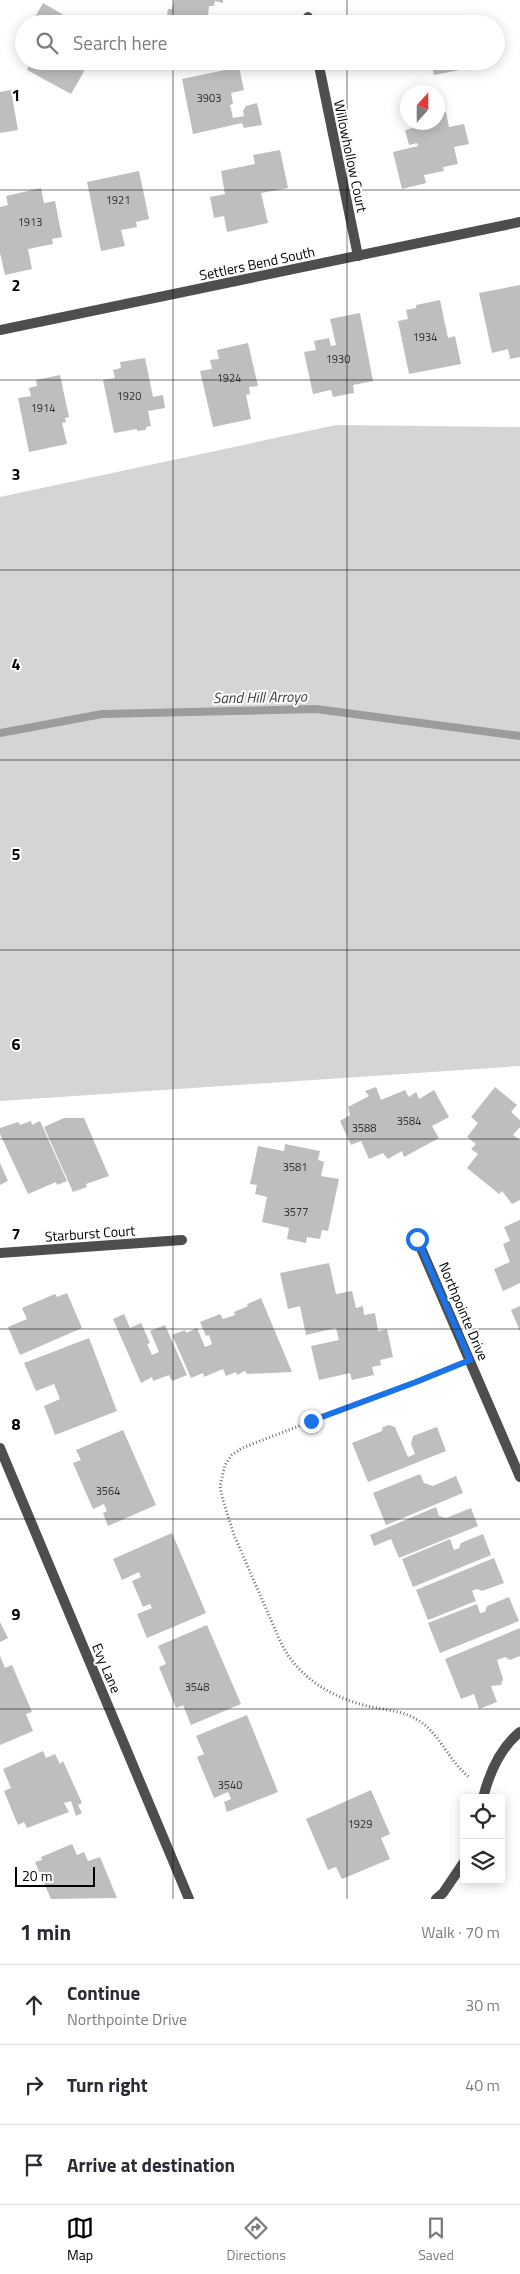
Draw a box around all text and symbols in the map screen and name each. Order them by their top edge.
search box [15,15,505,70]
text: Search here [73,28,167,57]
icon: search [33,29,61,57]
text: 1 [12,83,20,107]
north arrow [400,85,445,130]
house number: 3903 [197,90,221,106]
street label: Willowhollow Court [329,98,373,214]
house number: 1921 [106,192,130,208]
house number: 1913 [18,214,42,230]
street label: Settlers Bend South [197,240,317,286]
text: 2 [12,273,20,297]
house number: 1934 [413,329,437,345]
house number: 1930 [326,351,350,367]
house number: 1924 [217,370,241,386]
house number: 1920 [117,388,141,404]
house number: 1914 [31,400,55,416]
text: 3 [12,462,20,486]
text: 4 [12,652,21,676]
water label: Sand Hill Arroyo [213,685,308,709]
text: 5 [12,842,21,866]
text: 6 [12,1032,21,1056]
house number: 3584 [397,1113,421,1129]
house number: 3588 [352,1120,376,1136]
house number: 3581 [283,1159,307,1175]
house number: 3577 [284,1204,308,1220]
street label: Starburst Court [44,1219,136,1247]
text: 7 [12,1222,20,1246]
route start [406,1228,429,1251]
street label: Northpointe Drive [434,1259,494,1363]
route end [300,1410,323,1433]
text: 8 [12,1412,21,1436]
house number: 3564 [96,1483,120,1499]
text: 9 [12,1602,21,1626]
street label: Evy Lane [87,1640,127,1696]
house number: 3548 [185,1679,209,1695]
house number: 3540 [218,1777,242,1793]
map controls [460,1794,505,1884]
button: locate [460,1794,505,1839]
house number: 1929 [348,1816,372,1832]
button: layers [460,1839,505,1884]
scale bar [15,1864,95,1887]
text: 20 m [22,1865,52,1886]
text: 1 min [20,1916,71,1948]
text: Walk · 70 m [421,1920,500,1944]
text: Continue [67,1978,140,2007]
icon: ahead [20,1991,48,2019]
text: 30 m [465,1993,500,2017]
text: Northpointe Drive [67,2007,187,2031]
text: Turn right [67,2070,148,2099]
icon: right [20,2071,48,2099]
text: 40 m [465,2073,500,2097]
text: Arrive at destination [67,2150,235,2179]
icon: arrive [20,2151,48,2179]
tab: Map [66,2214,94,2265]
tab: Directions [226,2214,286,2265]
tab: Saved [418,2214,454,2265]

